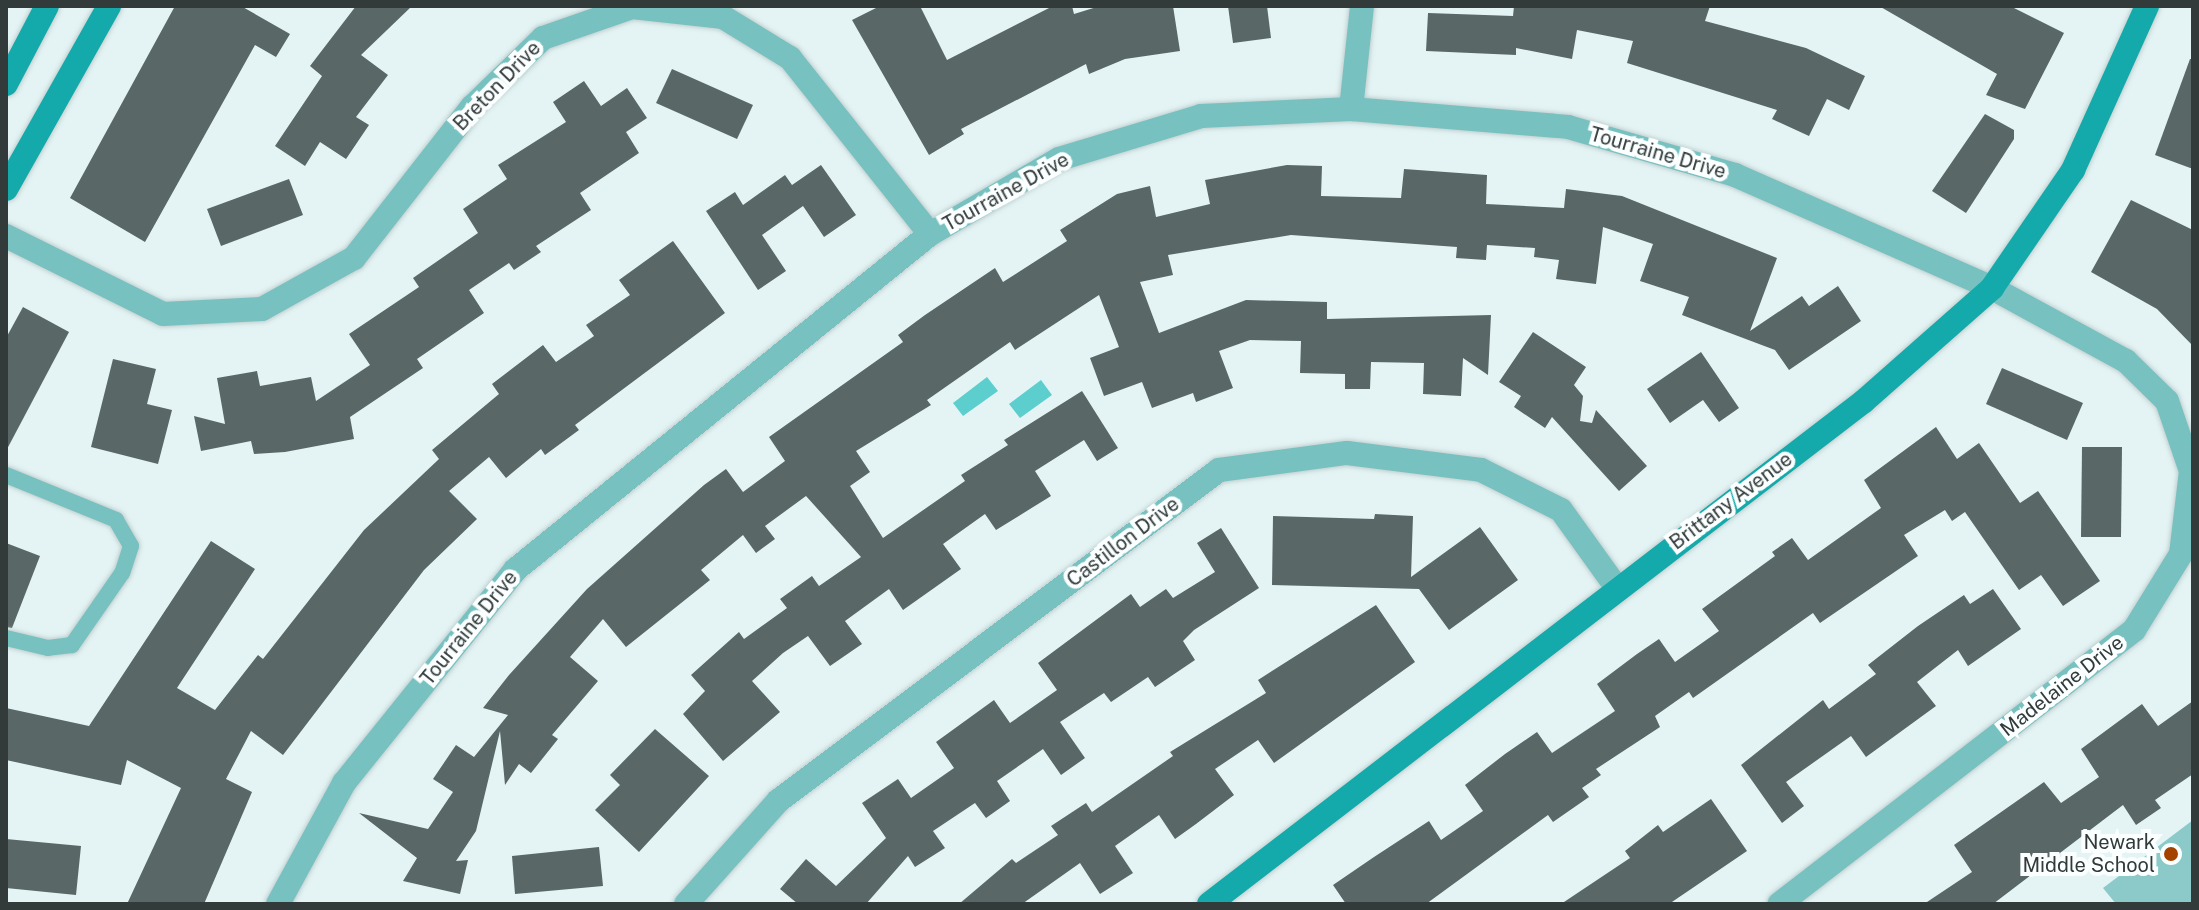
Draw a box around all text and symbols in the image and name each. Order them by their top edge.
street label: Breton Drive [448,36,546,136]
street label: Tourraine Drive [1587,122,1729,184]
street label: Tourraine Drive [939,147,1073,237]
street label: Brittany Avenue [1665,447,1797,555]
street label: Castillon Drive [1062,492,1184,592]
street label: Tourraine Drive [415,566,523,690]
street label: Madelaine Drive [1996,630,2128,742]
place label: Newark Middle School [2022,830,2155,877]
marker: Newark Middle School [2162,845,2180,863]

